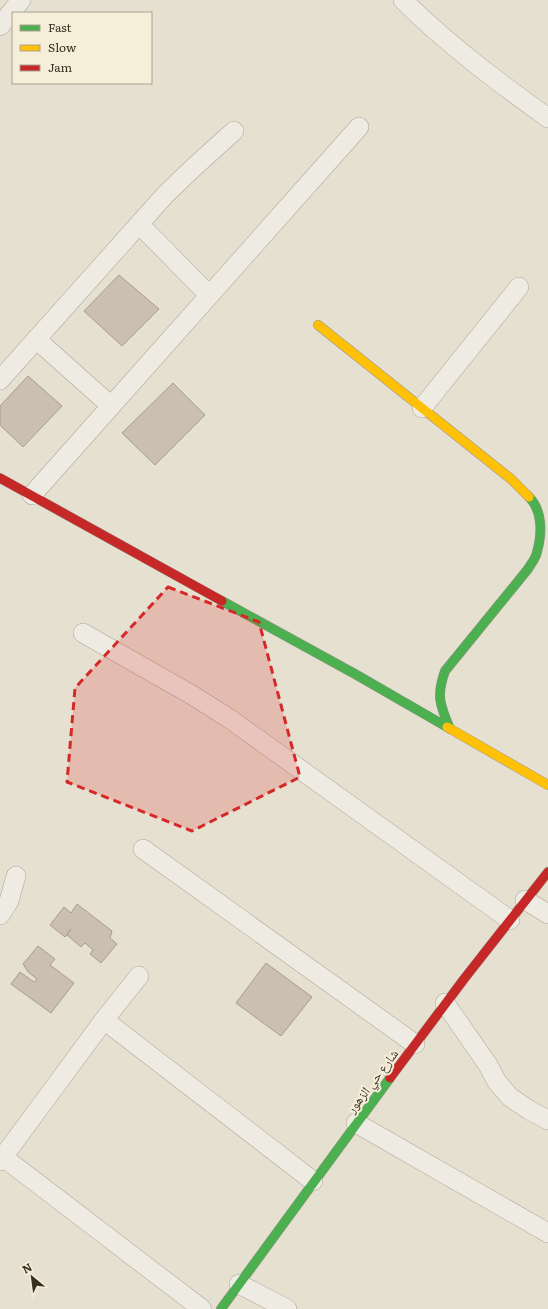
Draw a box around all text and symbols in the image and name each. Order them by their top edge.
legend [12,12,152,84]
text: Fast [48,18,72,36]
text: Slow [48,38,77,56]
text: Jam [48,58,73,76]
street label: شارع حي الزهور [341,1045,404,1119]
north arrow [12,1257,52,1297]
text: N [19,1258,35,1277]

